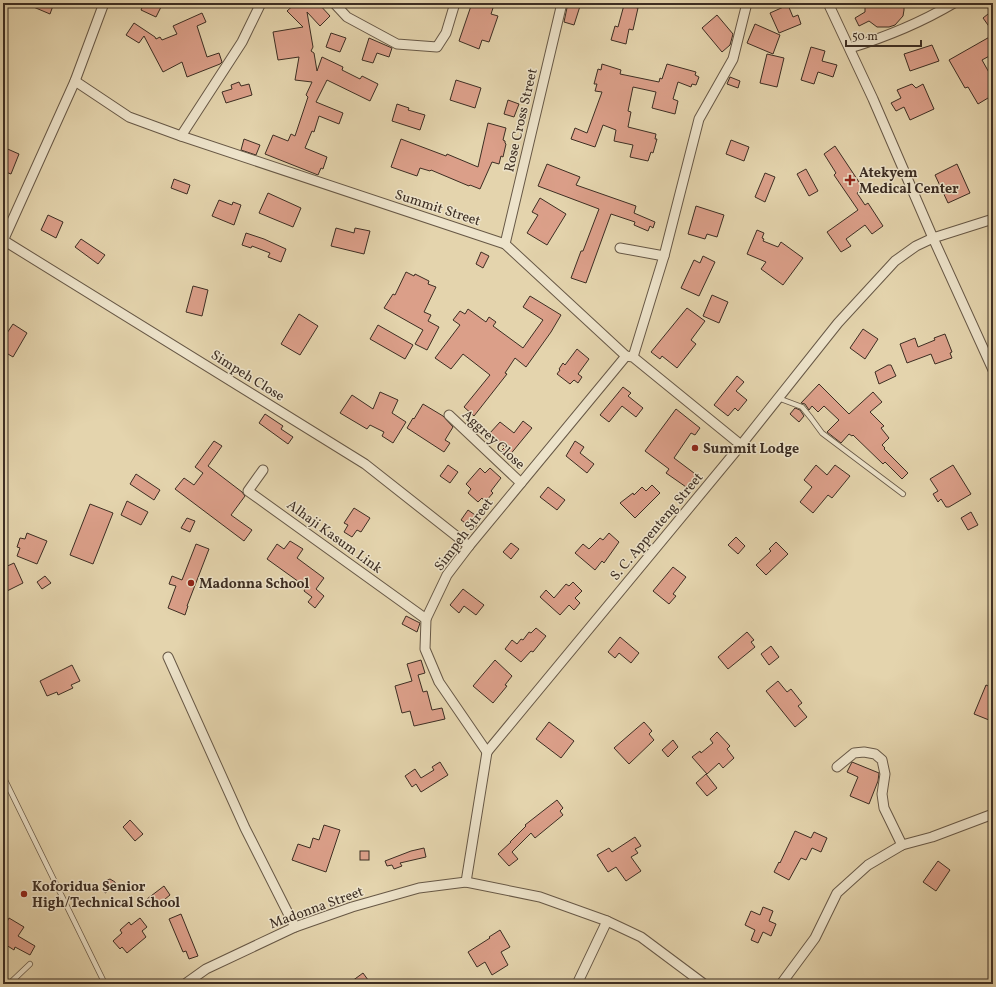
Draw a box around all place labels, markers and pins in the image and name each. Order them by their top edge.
place label: Atekyem Medical Center [859,164,959,199]
marker: Atekyem Medical Center [844,174,856,186]
place label: Summit Lodge [703,440,799,459]
marker: Summit Lodge [690,443,700,453]
place label: Madonna School [199,575,310,594]
marker: Madonna School [186,578,196,588]
place label: Koforidua Senior High/Technical School [32,878,180,913]
marker: Koforidua Senior High/Technical School [19,889,29,899]

